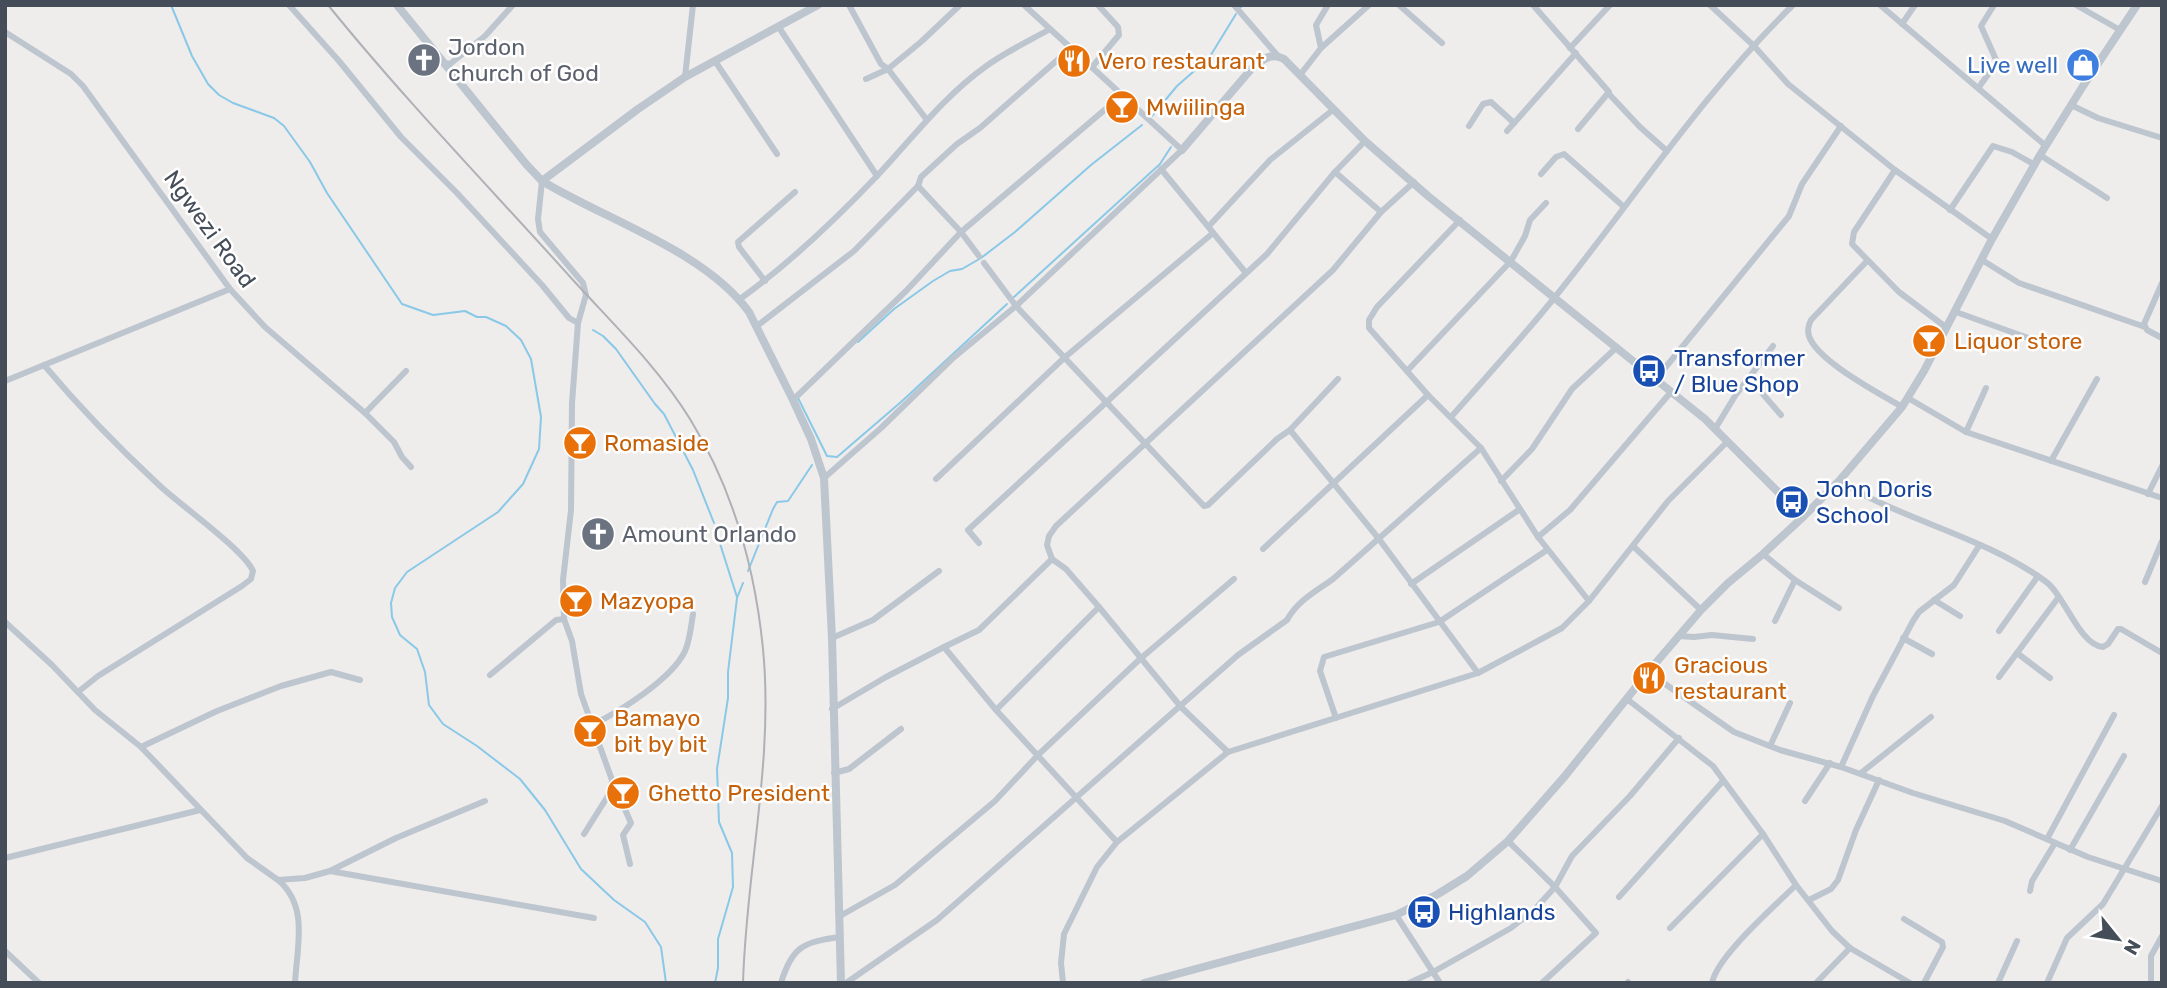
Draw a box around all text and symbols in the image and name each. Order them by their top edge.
place label: Jordon church of God [448,33,599,87]
church icon: Jordon church of God [405,41,443,79]
restaurant icon: Vero restaurant [1055,42,1093,80]
shop icon: Live well [2064,46,2102,84]
place label: Vero restaurant [1098,47,1265,75]
place label: Live well [1967,51,2058,79]
bar icon: Mwiilinga [1103,88,1141,126]
place label: Mwiilinga [1146,93,1245,121]
street label: Ngwezi Road [158,165,262,293]
bar icon: Liquor store [1910,322,1948,360]
place label: Liquor store [1954,327,2082,355]
place label: Transformer / Blue Shop [1674,344,1805,398]
bus stop icon: Transformer / Blue Shop [1630,352,1668,390]
bar icon: Romaside [561,424,599,462]
place label: Romaside [604,429,709,457]
place label: John Doris School [1816,475,1932,529]
bus stop icon: John Doris School [1773,483,1811,521]
church icon: Amount Orlando [579,515,617,553]
place label: Amount Orlando [622,520,797,548]
bar icon: Mazyopa [557,582,595,620]
place label: Mazyopa [600,587,695,615]
place label: Gracious restaurant [1674,651,1787,705]
restaurant icon: Gracious restaurant [1630,659,1668,697]
place label: Bamayo bit by bit [614,704,707,758]
bar icon: Bamayo bit by bit [571,712,609,750]
bar icon: Ghetto President [604,774,642,812]
place label: Ghetto President [648,779,830,807]
bus stop icon: Highlands [1405,893,1443,931]
place label: Highlands [1448,898,1555,926]
north arrow [2083,904,2153,974]
text: N [2119,936,2146,959]

